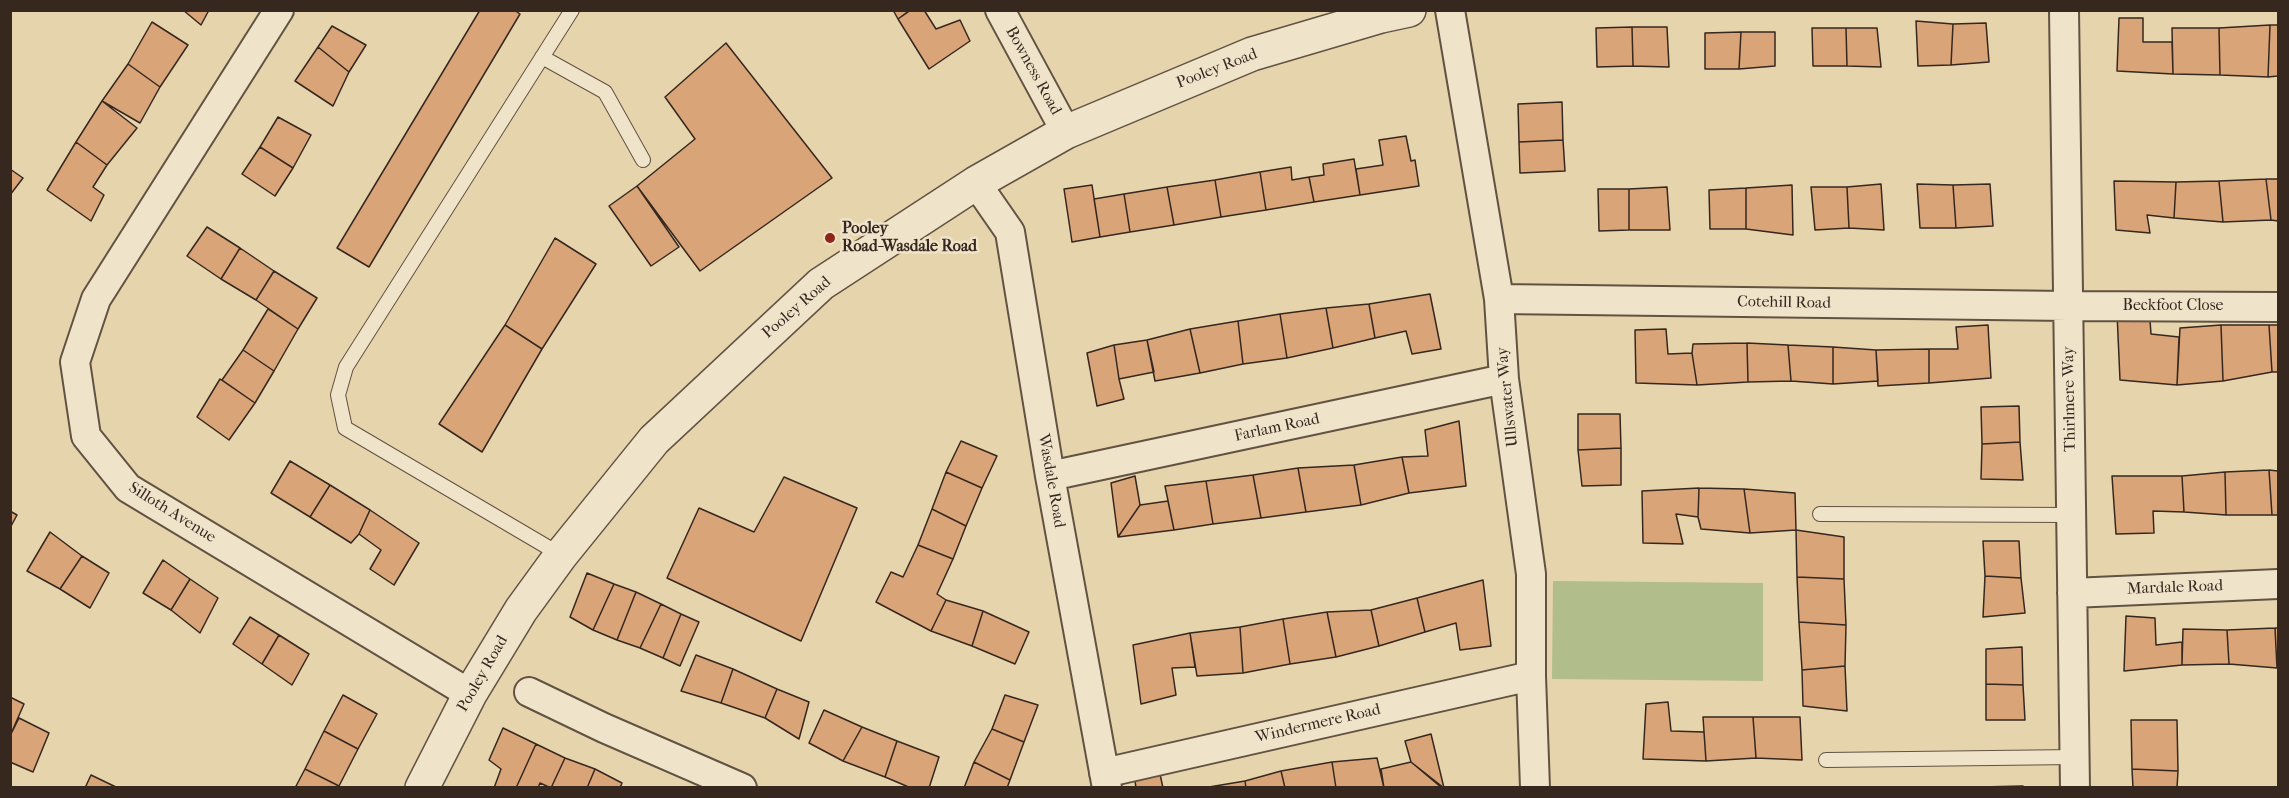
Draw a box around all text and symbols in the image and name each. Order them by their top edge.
street label: Bowness Road [1001,23,1065,119]
street label: Pooley Road [1174,45,1260,93]
place label: Pooley Road-Wasdale Road [842,219,977,257]
marker: Pooley Road-Wasdale Road [823,231,837,245]
street label: Pooley Road [759,273,835,343]
street label: Cotehill Road [1737,293,1831,313]
street label: Beckfoot Close [2123,296,2223,316]
street label: Ullswater Way [1493,346,1523,448]
street label: Thirlmere Way [2059,346,2081,452]
street label: Farlam Road [1233,410,1321,446]
street label: Wasdale Road [1033,432,1069,530]
street label: Silloth Avenue [125,479,219,547]
street label: Mardale Road [2127,577,2223,599]
street label: Pooley Road [453,632,513,716]
street label: Windermere Road [1254,700,1382,748]

